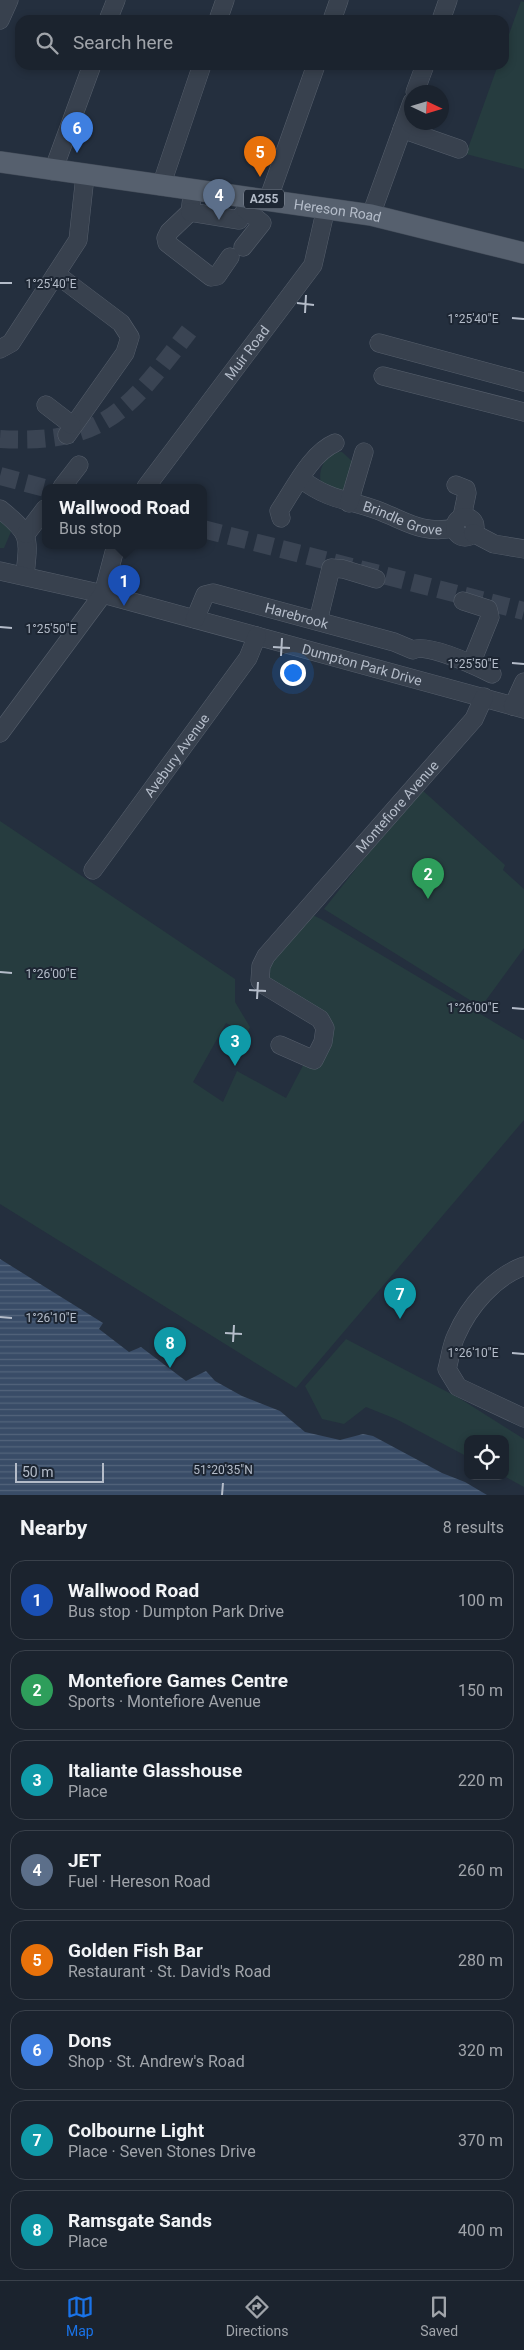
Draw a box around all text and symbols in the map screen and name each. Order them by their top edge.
search box [15,15,509,70]
icon: search [33,29,61,57]
text: Search here [73,31,173,54]
north arrow [404,85,449,130]
pin: 6 [61,112,93,153]
pin: 5 [244,136,276,177]
pin: 4 [203,179,235,220]
road number: A255 [244,190,284,208]
street label: Hereson Road [293,196,383,225]
text: 1°25'40"E [26,277,77,291]
text: 1°25'40"E [448,312,499,326]
street label: Muir Road [221,322,273,383]
popup [42,484,207,549]
text: Wallwood Road [59,496,190,519]
street label: Brindle Grove [361,498,442,538]
text: Bus stop [59,519,121,538]
pin: 1 [108,565,140,606]
street label: Harebrook [263,599,331,632]
text: 1°25'50"E [26,622,77,636]
street label: Dumpton Park Drive [300,641,424,689]
text: 1°25'50"E [448,657,499,671]
your location [280,660,306,686]
street label: Avebury Avenue [141,711,213,800]
street label: Montefiore Avenue [353,757,442,856]
pin: 2 [412,858,444,899]
text: 1°26'00"E [26,967,77,981]
text: 1°26'00"E [448,1001,499,1015]
pin: 3 [219,1025,251,1066]
pin: 7 [384,1278,416,1319]
text: 1°26'10"E [26,1311,77,1325]
pin: 8 [154,1327,186,1368]
text: 1°26'10"E [448,1346,499,1360]
map controls [464,1435,509,1480]
button: locate [464,1435,509,1480]
scale bar [15,1460,104,1483]
text: 51°20'35"N [193,1463,253,1477]
text: 50 m [22,1464,54,1480]
text: Nearby [20,1516,87,1540]
text: 8 results [443,1518,504,1537]
text: Wallwood Road [68,1579,199,1602]
text: 1 [32,1591,42,1610]
text: 100 m [458,1591,503,1610]
text: Bus stop · Dumpton Park Drive [68,1602,284,1621]
text: Montefiore Games Centre [68,1669,288,1692]
text: 2 [32,1681,42,1700]
text: 150 m [458,1681,503,1700]
text: Sports · Montefiore Avenue [68,1692,261,1711]
text: Italiante Glasshouse [68,1759,242,1782]
text: 3 [32,1771,42,1790]
text: 220 m [458,1771,503,1790]
text: Place [68,1782,108,1801]
text: JET [68,1849,101,1872]
text: 4 [32,1861,42,1880]
text: 260 m [458,1861,503,1880]
text: Fuel · Hereson Road [68,1872,211,1891]
text: Golden Fish Bar [68,1939,203,1962]
text: 5 [32,1951,42,1970]
text: 280 m [458,1951,503,1970]
text: Restaurant · St. David's Road [68,1962,271,1981]
text: Dons [68,2029,111,2052]
text: 6 [32,2041,42,2060]
text: 320 m [458,2041,503,2060]
text: Shop · St. Andrew's Road [68,2052,245,2071]
text: Colbourne Light [68,2119,204,2142]
text: 7 [32,2131,42,2150]
text: 370 m [458,2131,503,2150]
text: Place · Seven Stones Drive [68,2142,256,2161]
text: Ramsgate Sands [68,2209,212,2232]
text: 8 [32,2221,42,2240]
text: 400 m [458,2221,503,2240]
text: Place [68,2232,108,2251]
tab: Map [66,2293,94,2339]
tab: Directions [226,2293,289,2339]
tab: Saved [420,2293,458,2339]

